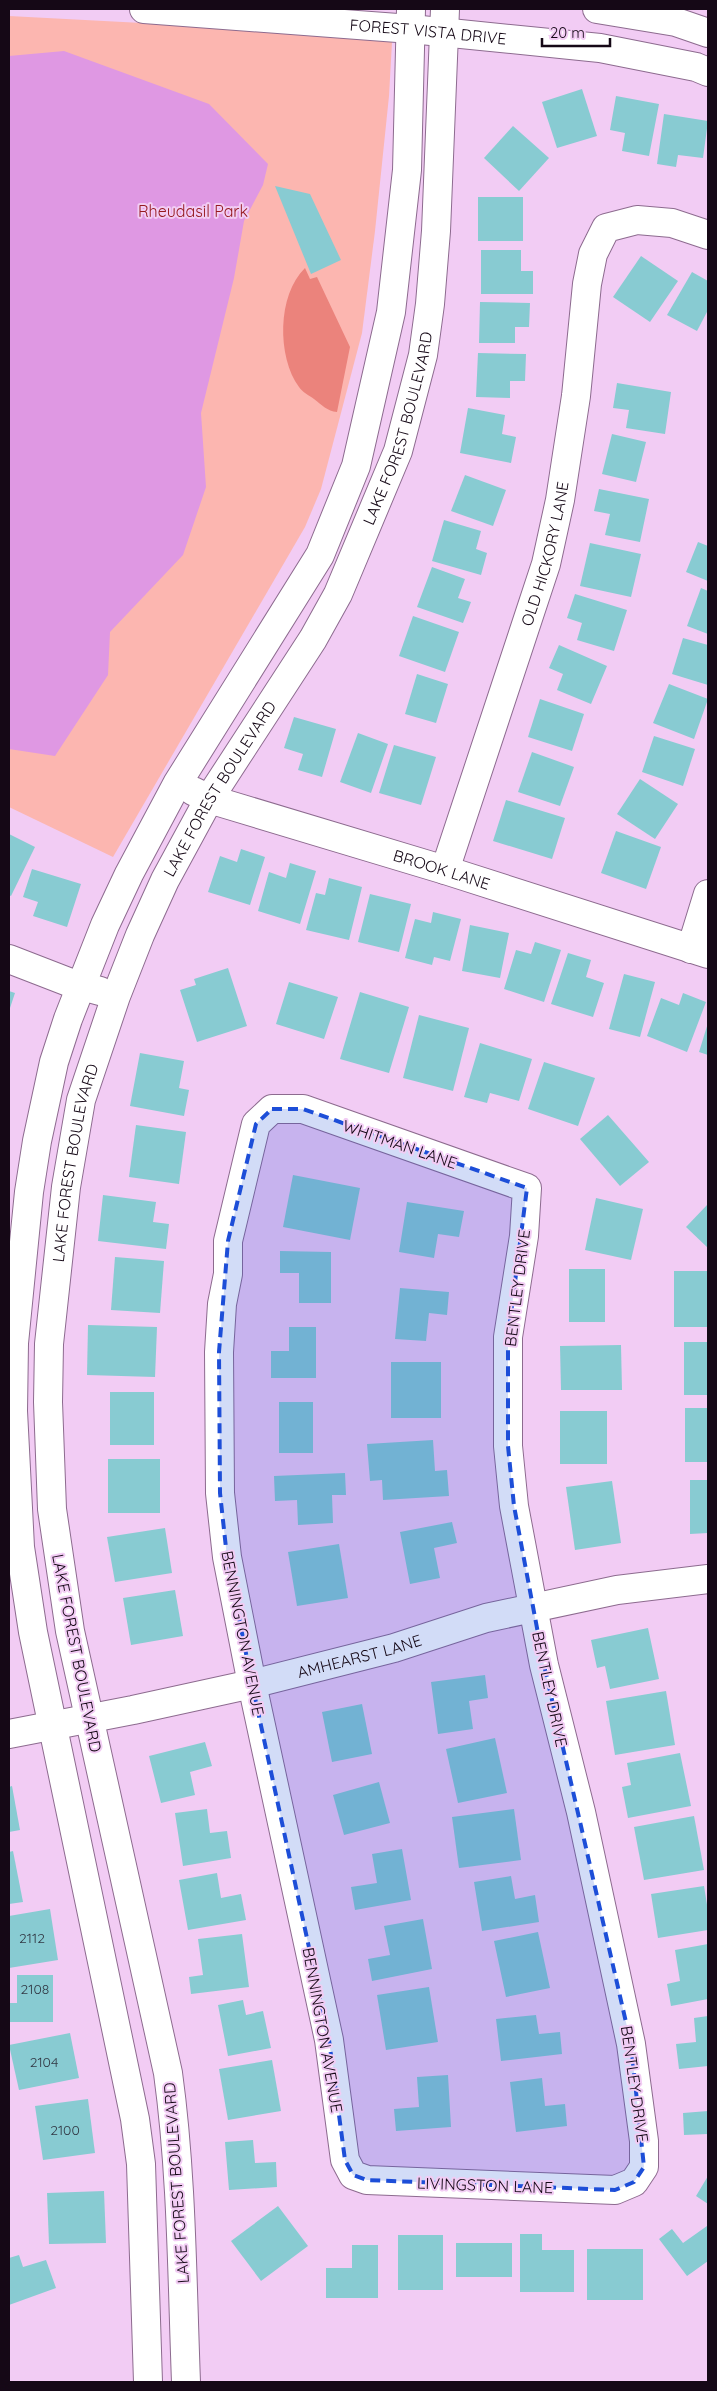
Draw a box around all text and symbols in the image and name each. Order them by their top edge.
street label: FOREST VISTA DRIVE [349,14,507,49]
scale bar [542,15,610,47]
text: 20 m [550,23,585,42]
park label: Rheudasil Park [138,201,248,221]
street label: LAKE FOREST BOULEVARD [358,330,436,528]
street label: OLD HICKORY LANE [516,480,573,628]
street label: LAKE FOREST BOULEVARD [159,697,280,880]
street label: BROOK LANE [391,845,493,894]
street label: LAKE FOREST BOULEVARD [48,1061,103,1263]
street label: WHITMAN LANE [340,1115,460,1173]
street label: BENTLEY DRIVE [500,1228,534,1348]
street label: BENNINGTON AVENUE [217,1549,269,1717]
street label: LAKE FOREST BOULEVARD [48,1552,106,1754]
street label: BENTLEY DRIVE [528,1629,572,1749]
street label: AMHEARST LANE [295,1630,424,1682]
house number: 2112 [19,1929,45,1947]
street label: BENNINGTON AVENUE [299,1946,347,2114]
house number: 2108 [21,1980,49,1998]
street label: BENTLEY DRIVE [617,2024,653,2144]
house number: 2104 [30,2053,58,2071]
street label: LAKE FOREST BOULEVARD [159,2082,193,2284]
house number: 2100 [50,2121,80,2139]
street label: LIVINGSTON LANE [417,2173,553,2197]

